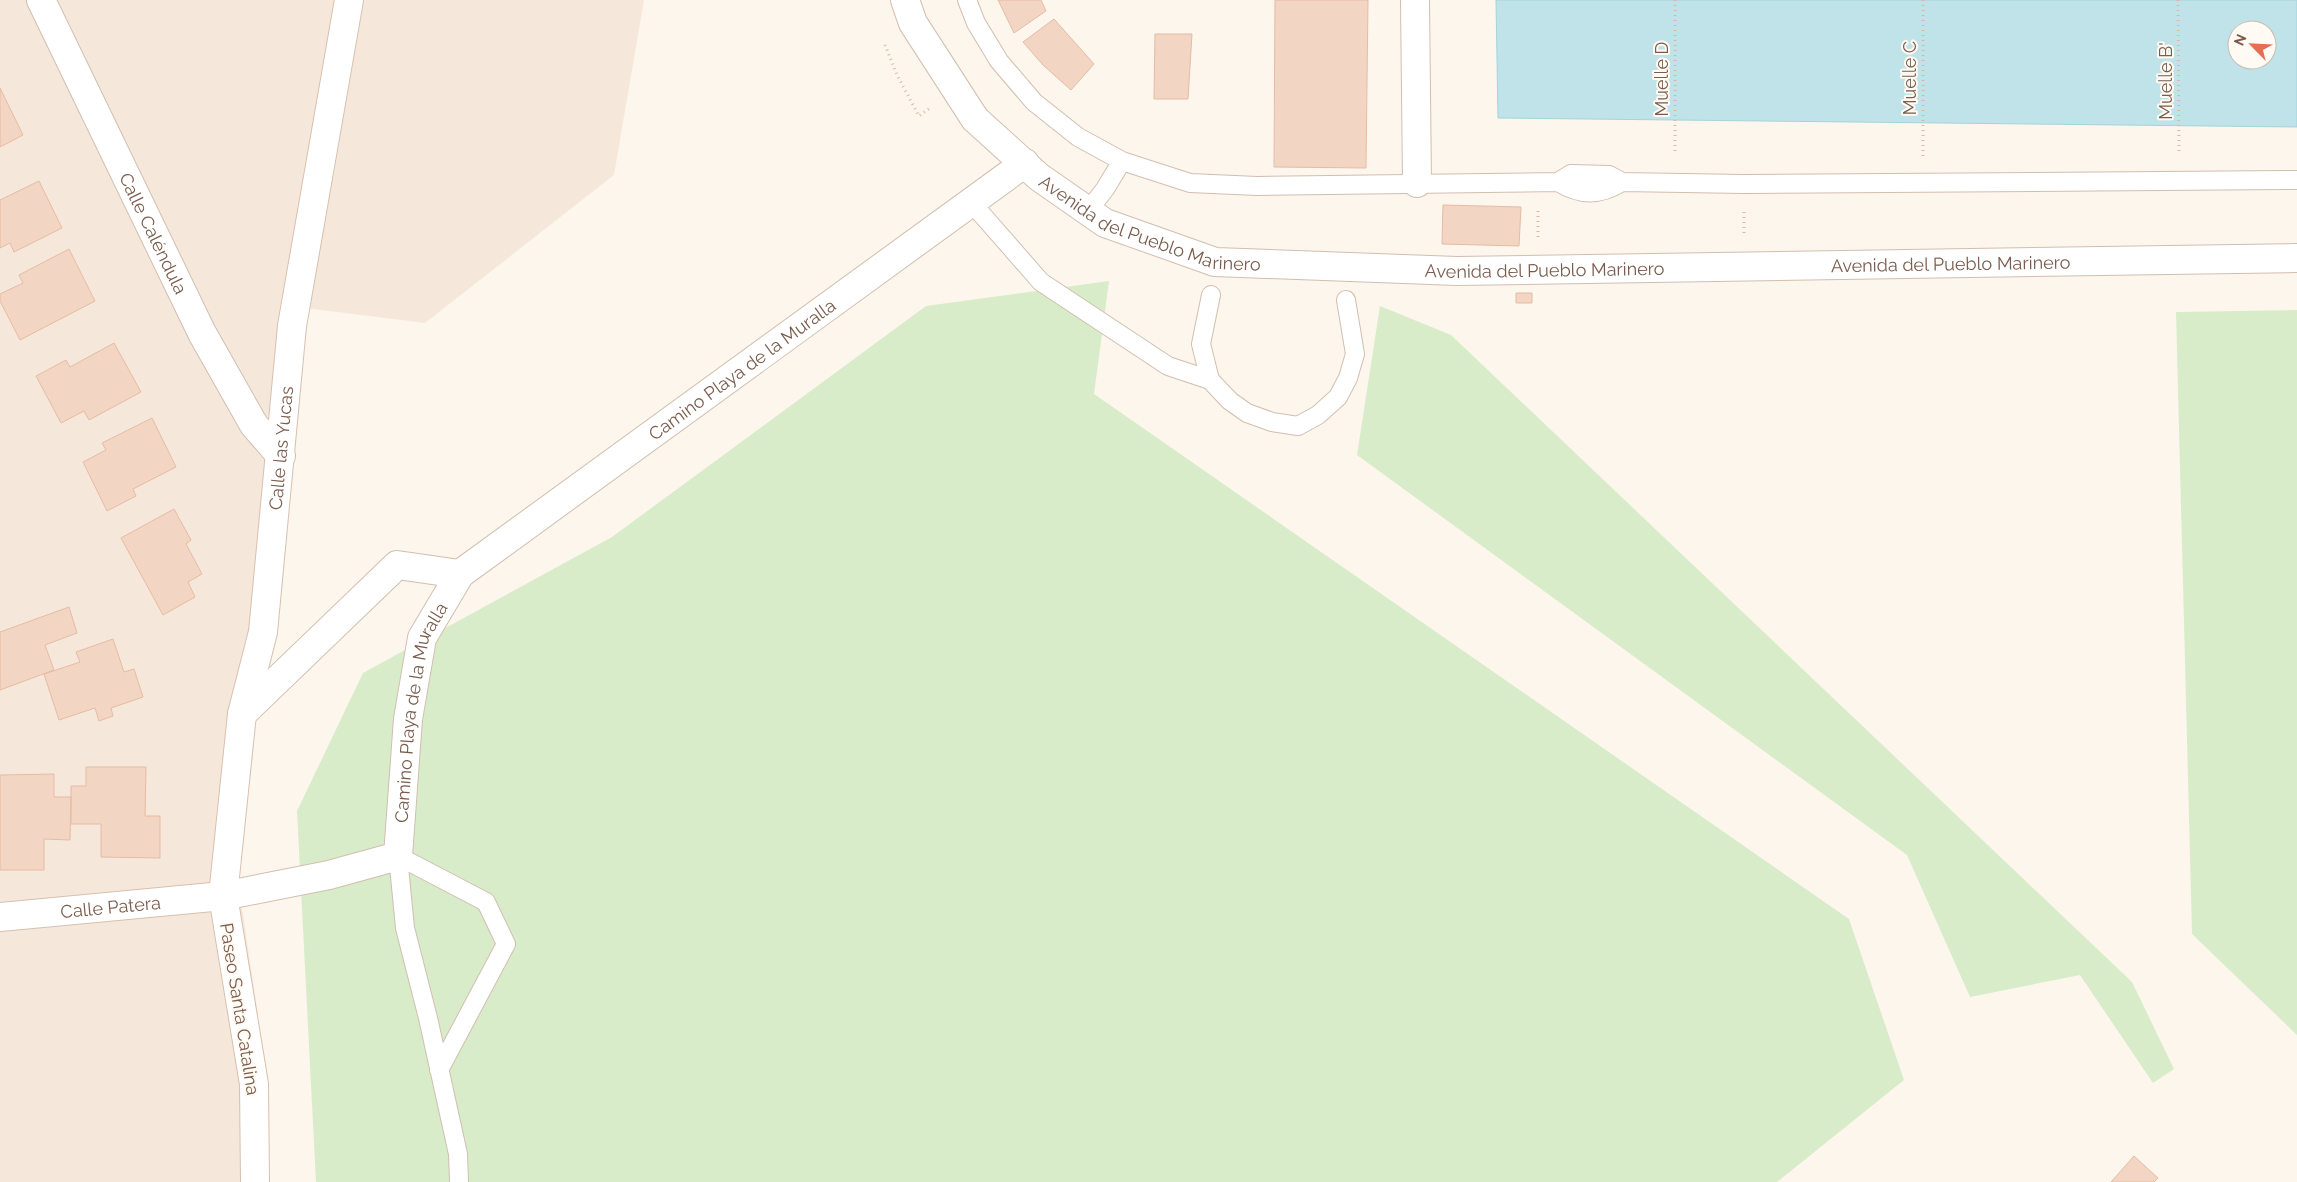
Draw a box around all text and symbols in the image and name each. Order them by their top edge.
north arrow [2227,20,2277,70]
text: N [2231,32,2250,48]
street label: Muelle D [1651,41,1672,116]
street label: Muelle C [1899,41,1920,115]
street label: Muelle B' [2155,42,2176,120]
street label: Calle Caléndula [116,169,192,297]
street label: Avenida del Pueblo Marinero [1036,170,1261,274]
street label: Avenida del Pueblo Marinero [1831,251,2071,276]
street label: Avenida del Pueblo Marinero [1424,257,1665,282]
street label: Camino Playa de la Muralla [644,294,839,444]
street label: Calle las Yucas [264,385,297,511]
street label: Camino Playa de la Muralla [390,598,451,823]
street label: Calle Patera [59,891,162,922]
street label: Paseo Santa Catalina [216,921,264,1097]

